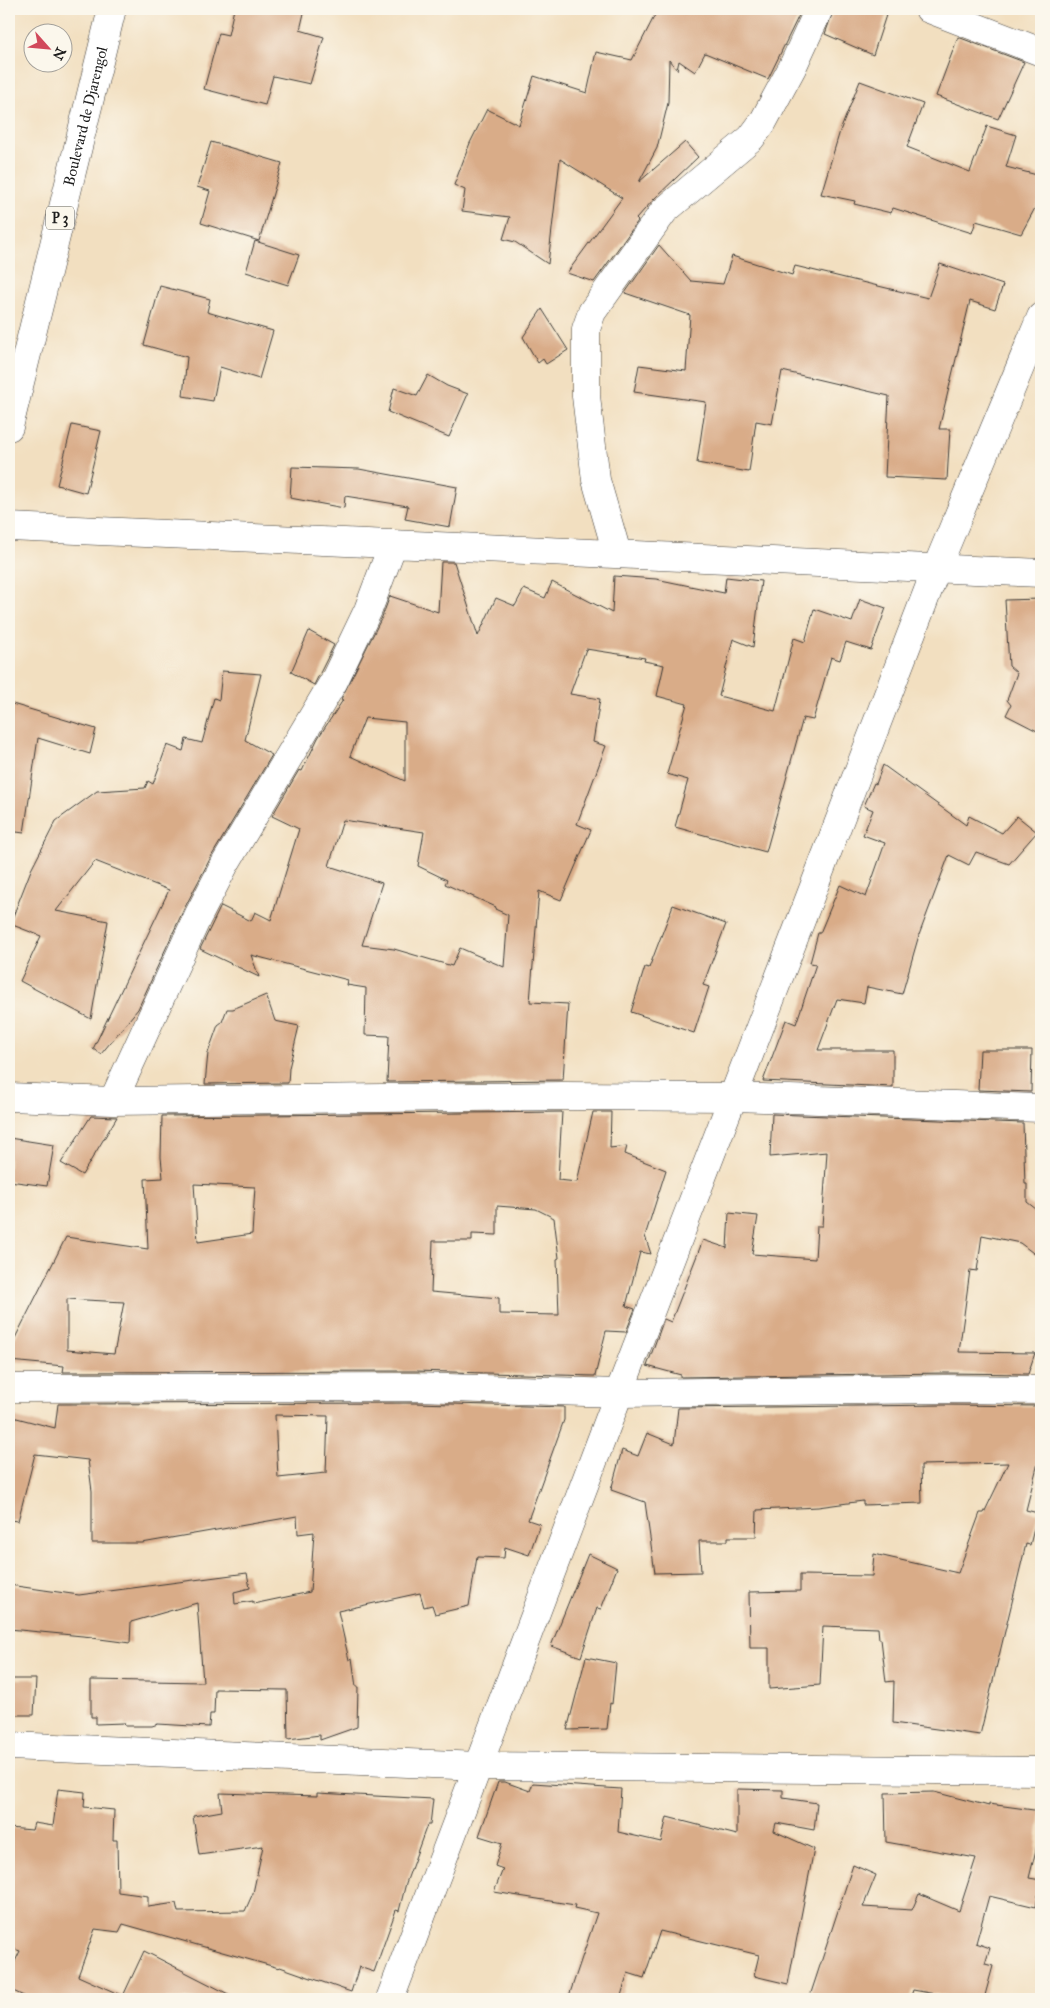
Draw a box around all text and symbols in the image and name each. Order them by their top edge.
north arrow [22,22,72,72]
street label: Boulevard de Djarengol [60,44,112,188]
text: N [49,45,69,63]
road number: P 3 [46,207,74,230]

